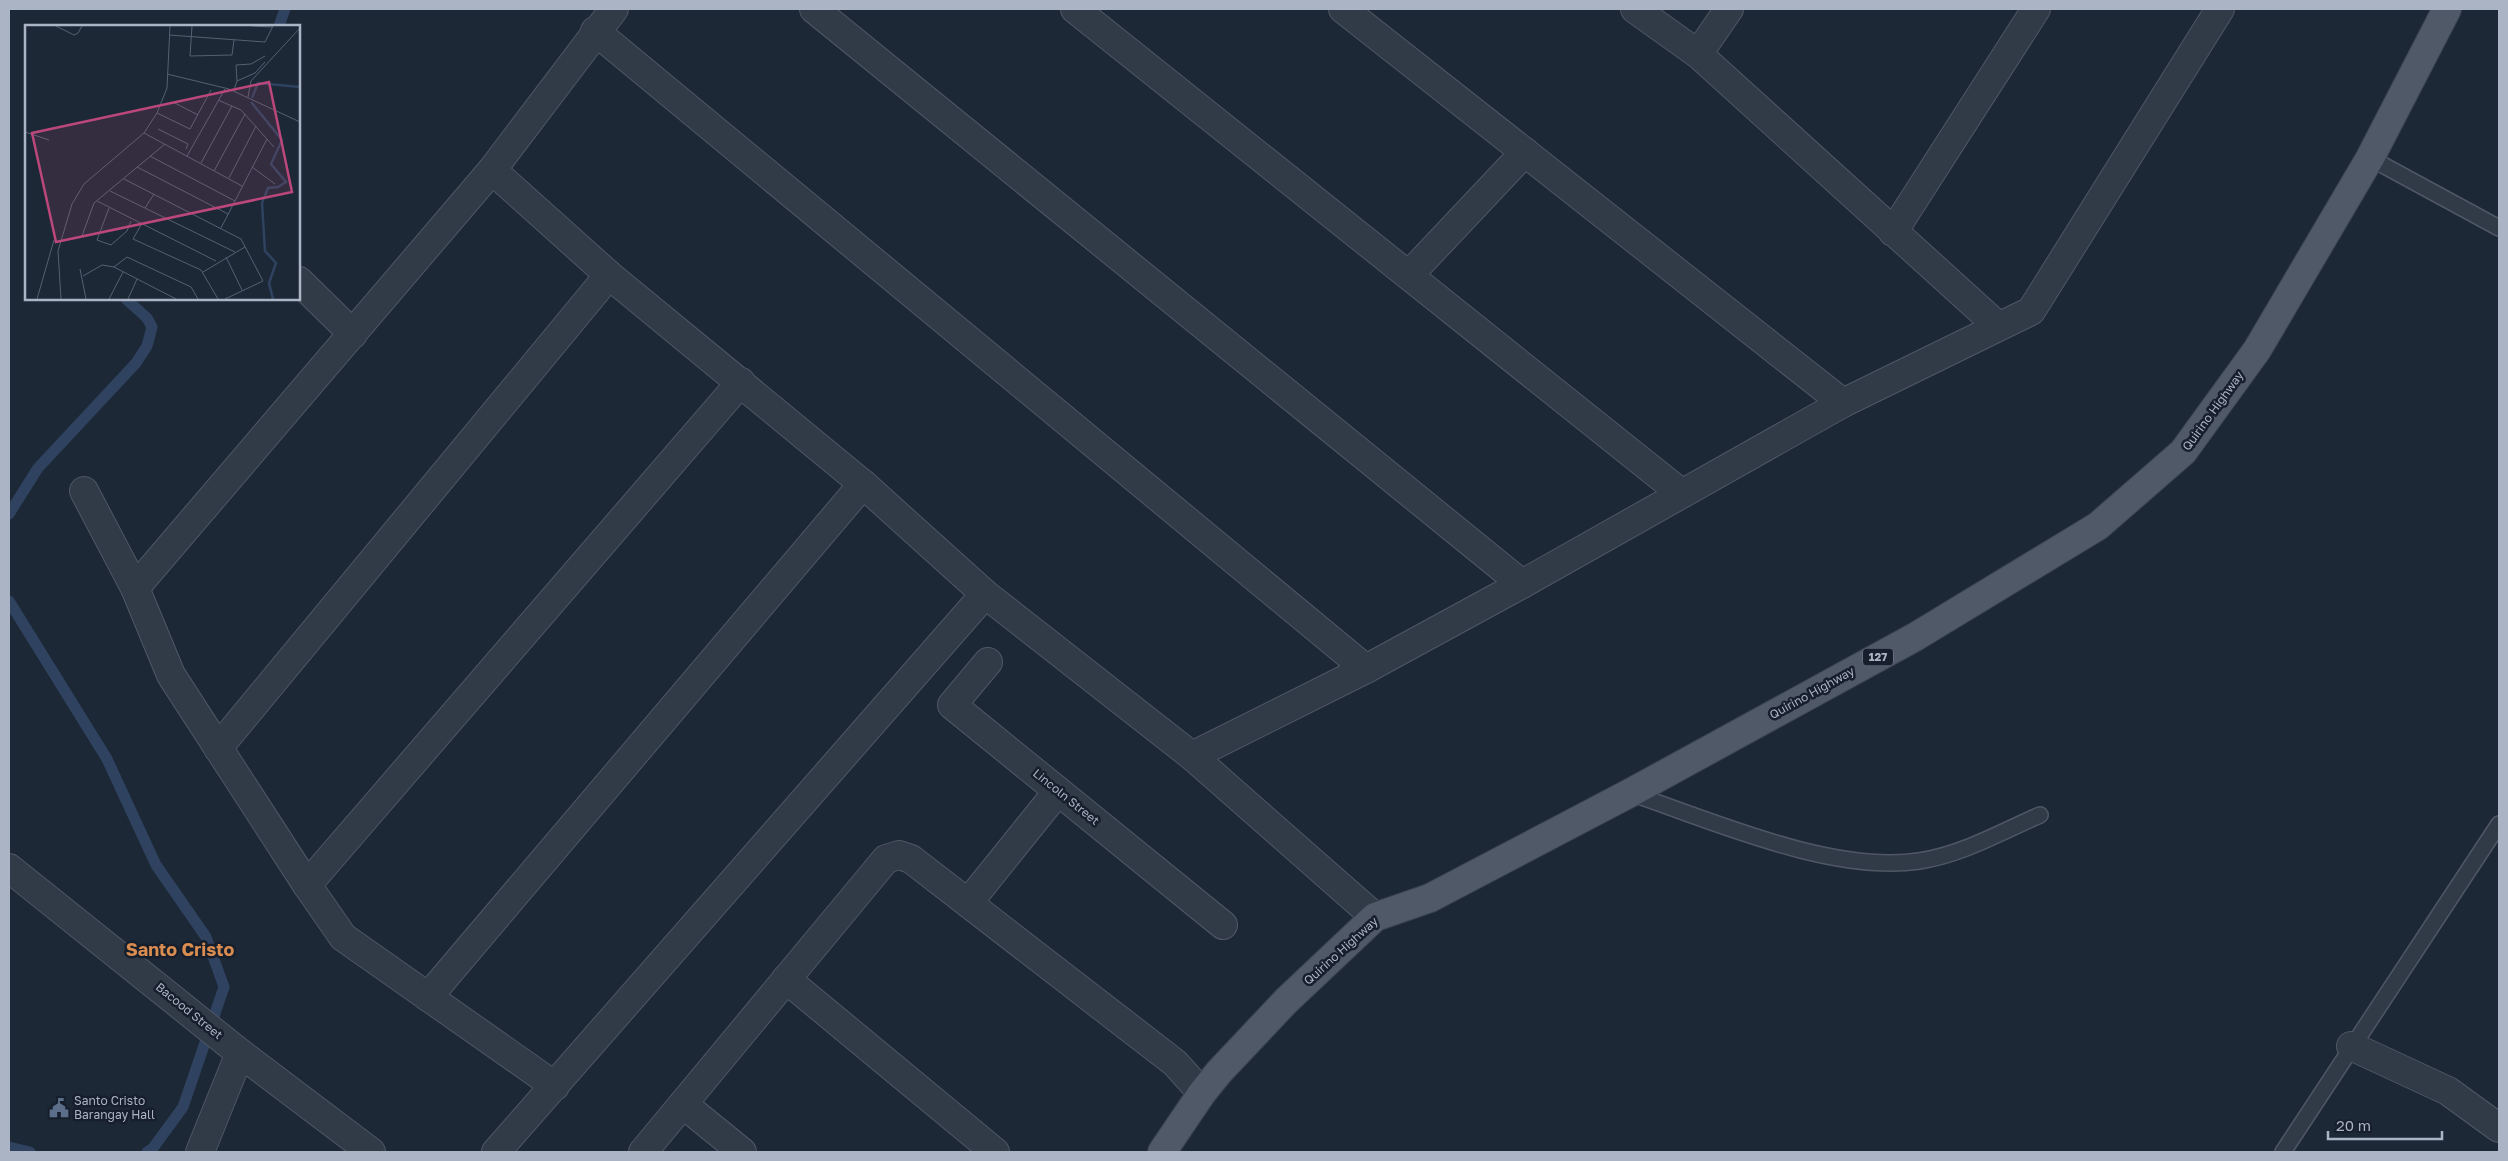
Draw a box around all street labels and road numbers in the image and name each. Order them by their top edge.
street label: Quirino Highway [2179,368,2247,453]
road number: 127 [1863,649,1893,666]
street label: Quirino Highway [1767,663,1857,722]
street label: Lincoln Street [1030,765,1103,828]
street label: Quirino Highway [1301,913,1381,988]
street label: Bacood Street [153,979,226,1042]

